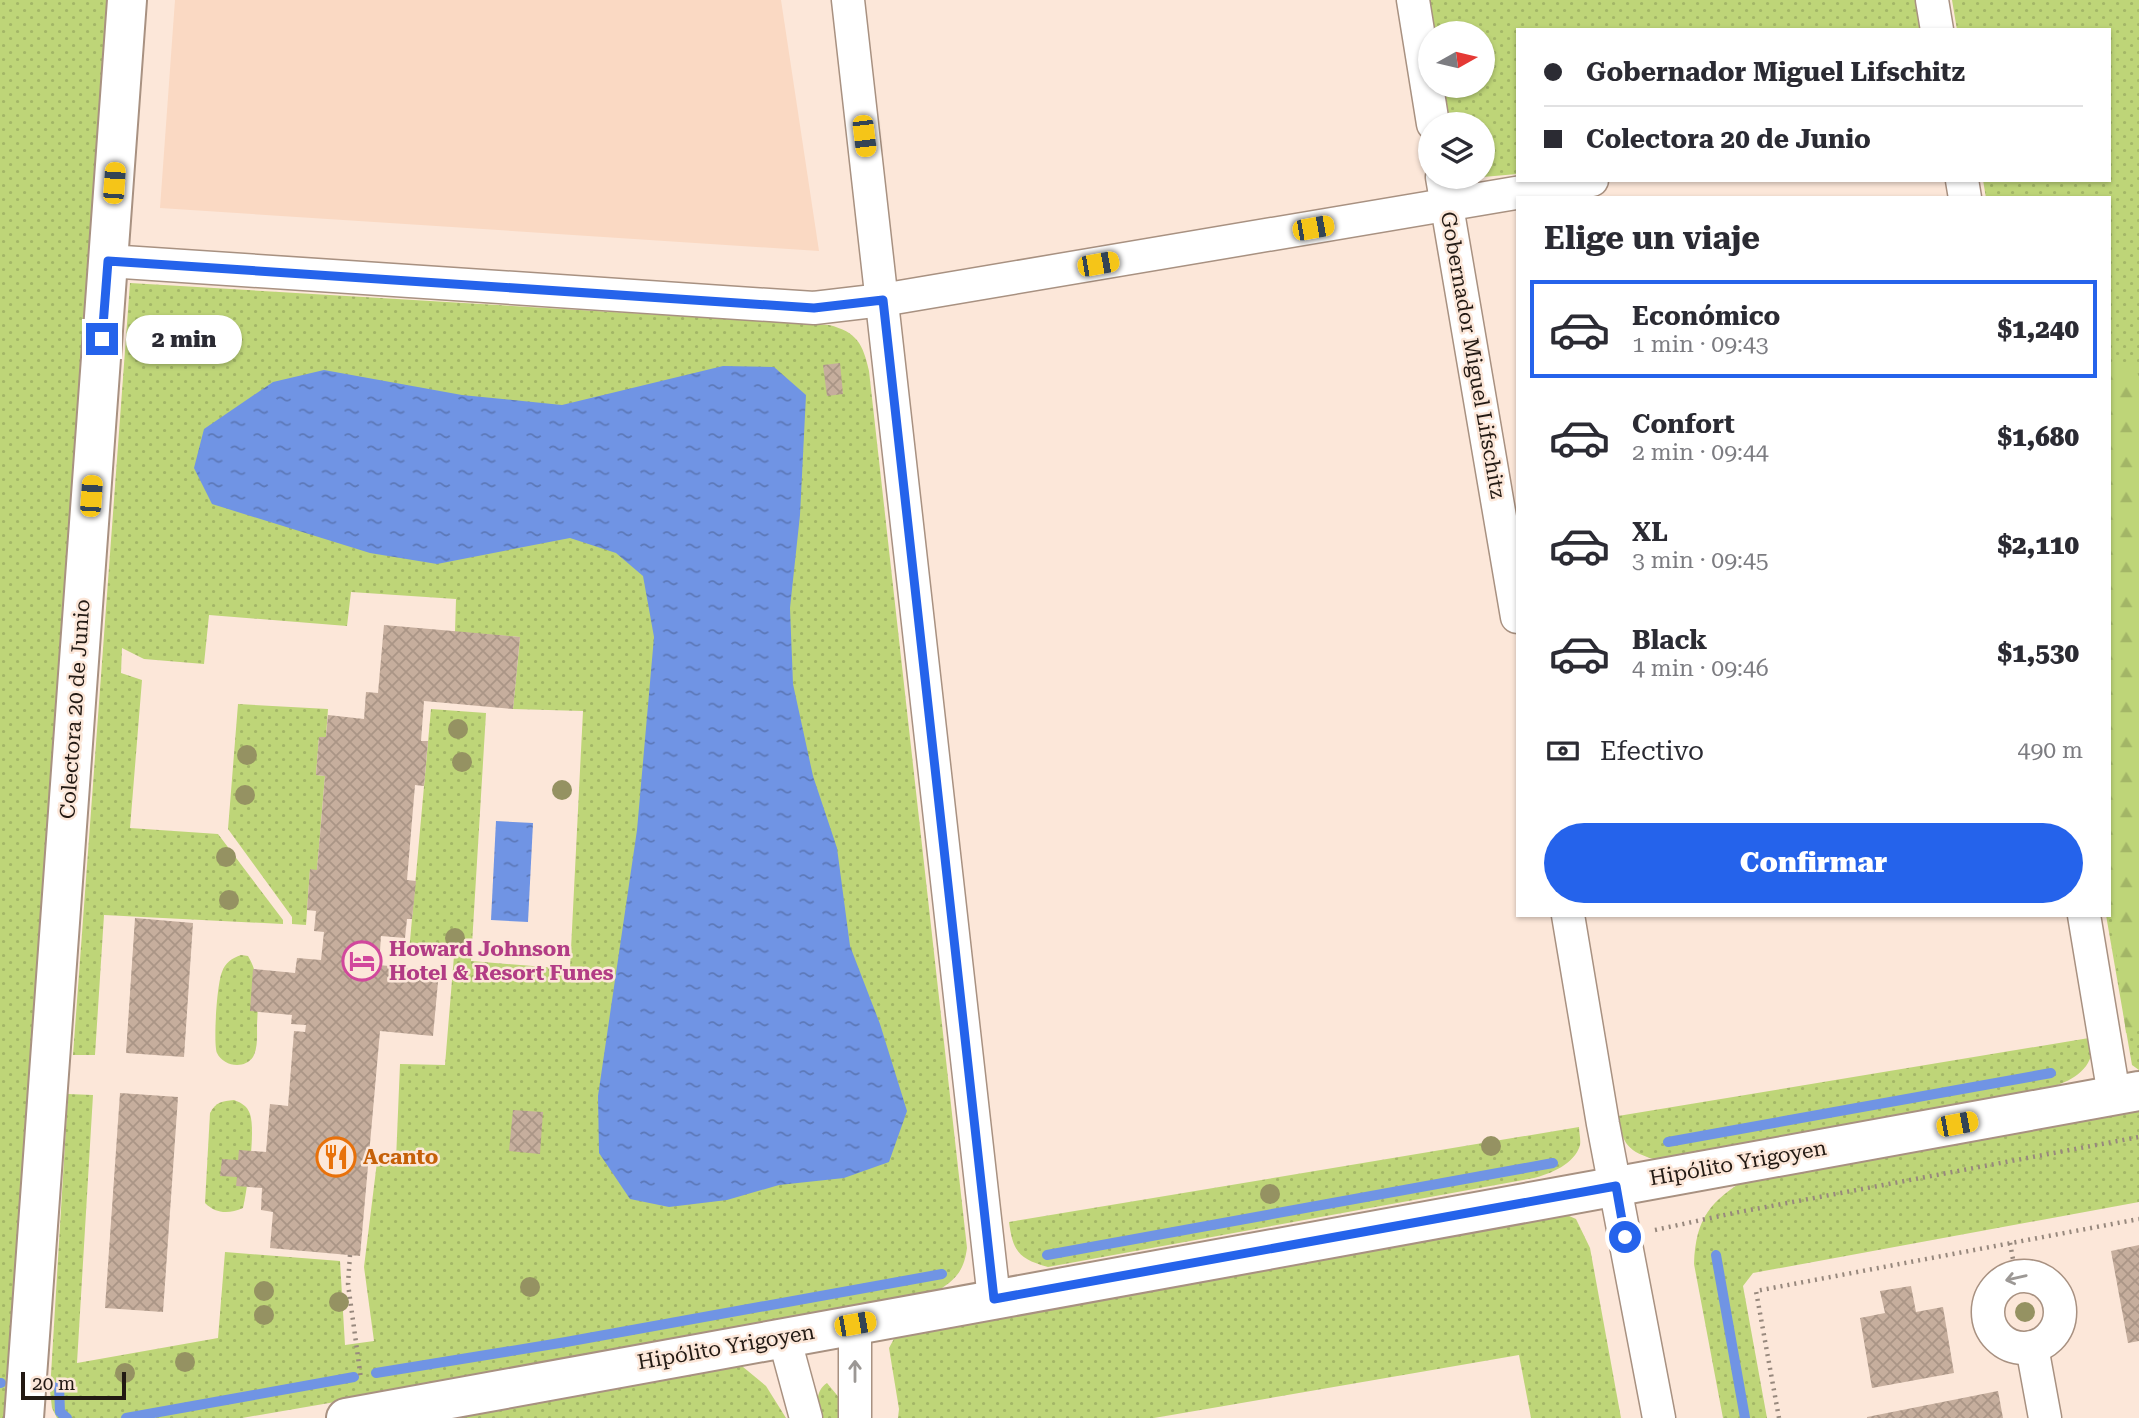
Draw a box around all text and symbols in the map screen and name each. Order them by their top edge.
north arrow [1418,21,1494,98]
map controls [1418,21,1495,189]
text: Gobernador Miguel Lifschitz [1586,57,1965,87]
button: layers [1418,112,1495,189]
car [852,114,877,158]
text: Colectora 20 de Junio [1586,124,1871,154]
car [103,161,126,205]
street label: Gobernador Miguel Lifschitz [1436,210,1510,500]
car [1291,214,1336,242]
text: Elige un viaje [1544,219,1760,257]
car [1076,250,1121,278]
icon: car [1548,298,1611,361]
text: Económico [1632,301,1780,331]
callout: 2 min [126,314,242,364]
text: $1,240 [1997,314,2079,344]
route end [86,323,118,355]
text: 2 min [152,326,216,353]
text: 1 min · 09:43 [1632,331,1769,358]
icon: car [1548,406,1611,469]
text: Confort [1632,409,1735,439]
text: $1,680 [1997,422,2079,452]
text: 2 min · 09:44 [1632,439,1769,466]
car [80,474,103,518]
icon: car [1548,514,1611,577]
text: XL [1632,517,1668,547]
text: $2,110 [1997,530,2079,560]
text: 3 min · 09:45 [1632,547,1769,574]
street label: Colectora 20 de Junio [55,598,95,820]
icon: car [1548,622,1611,685]
text: Black [1632,625,1707,655]
text: $1,530 [1997,638,2079,668]
text: 4 min · 09:46 [1632,655,1769,682]
icon: cash [1544,732,1582,770]
text: Efectivo [1600,736,1704,766]
text: 490 m [2018,737,2083,764]
button: Confirmar [1544,823,2083,903]
place label: Howard Johnson Hotel & Resort Funes [389,937,614,985]
hotel icon: Howard Johnson Hotel & Resort Funes [341,940,383,982]
car [1935,1110,1980,1138]
restaurant icon: Acanto [315,1136,357,1178]
street label: Hipólito Yrigoyen [1647,1136,1829,1190]
place label: Acanto [363,1145,438,1169]
route start [1609,1221,1641,1253]
one-way arrow [2005,1272,2028,1285]
car [833,1310,878,1338]
street label: Hipólito Yrigoyen [635,1320,817,1374]
one-way arrow [848,1360,862,1383]
scale bar [21,1369,126,1401]
text: 20 m [32,1372,75,1395]

